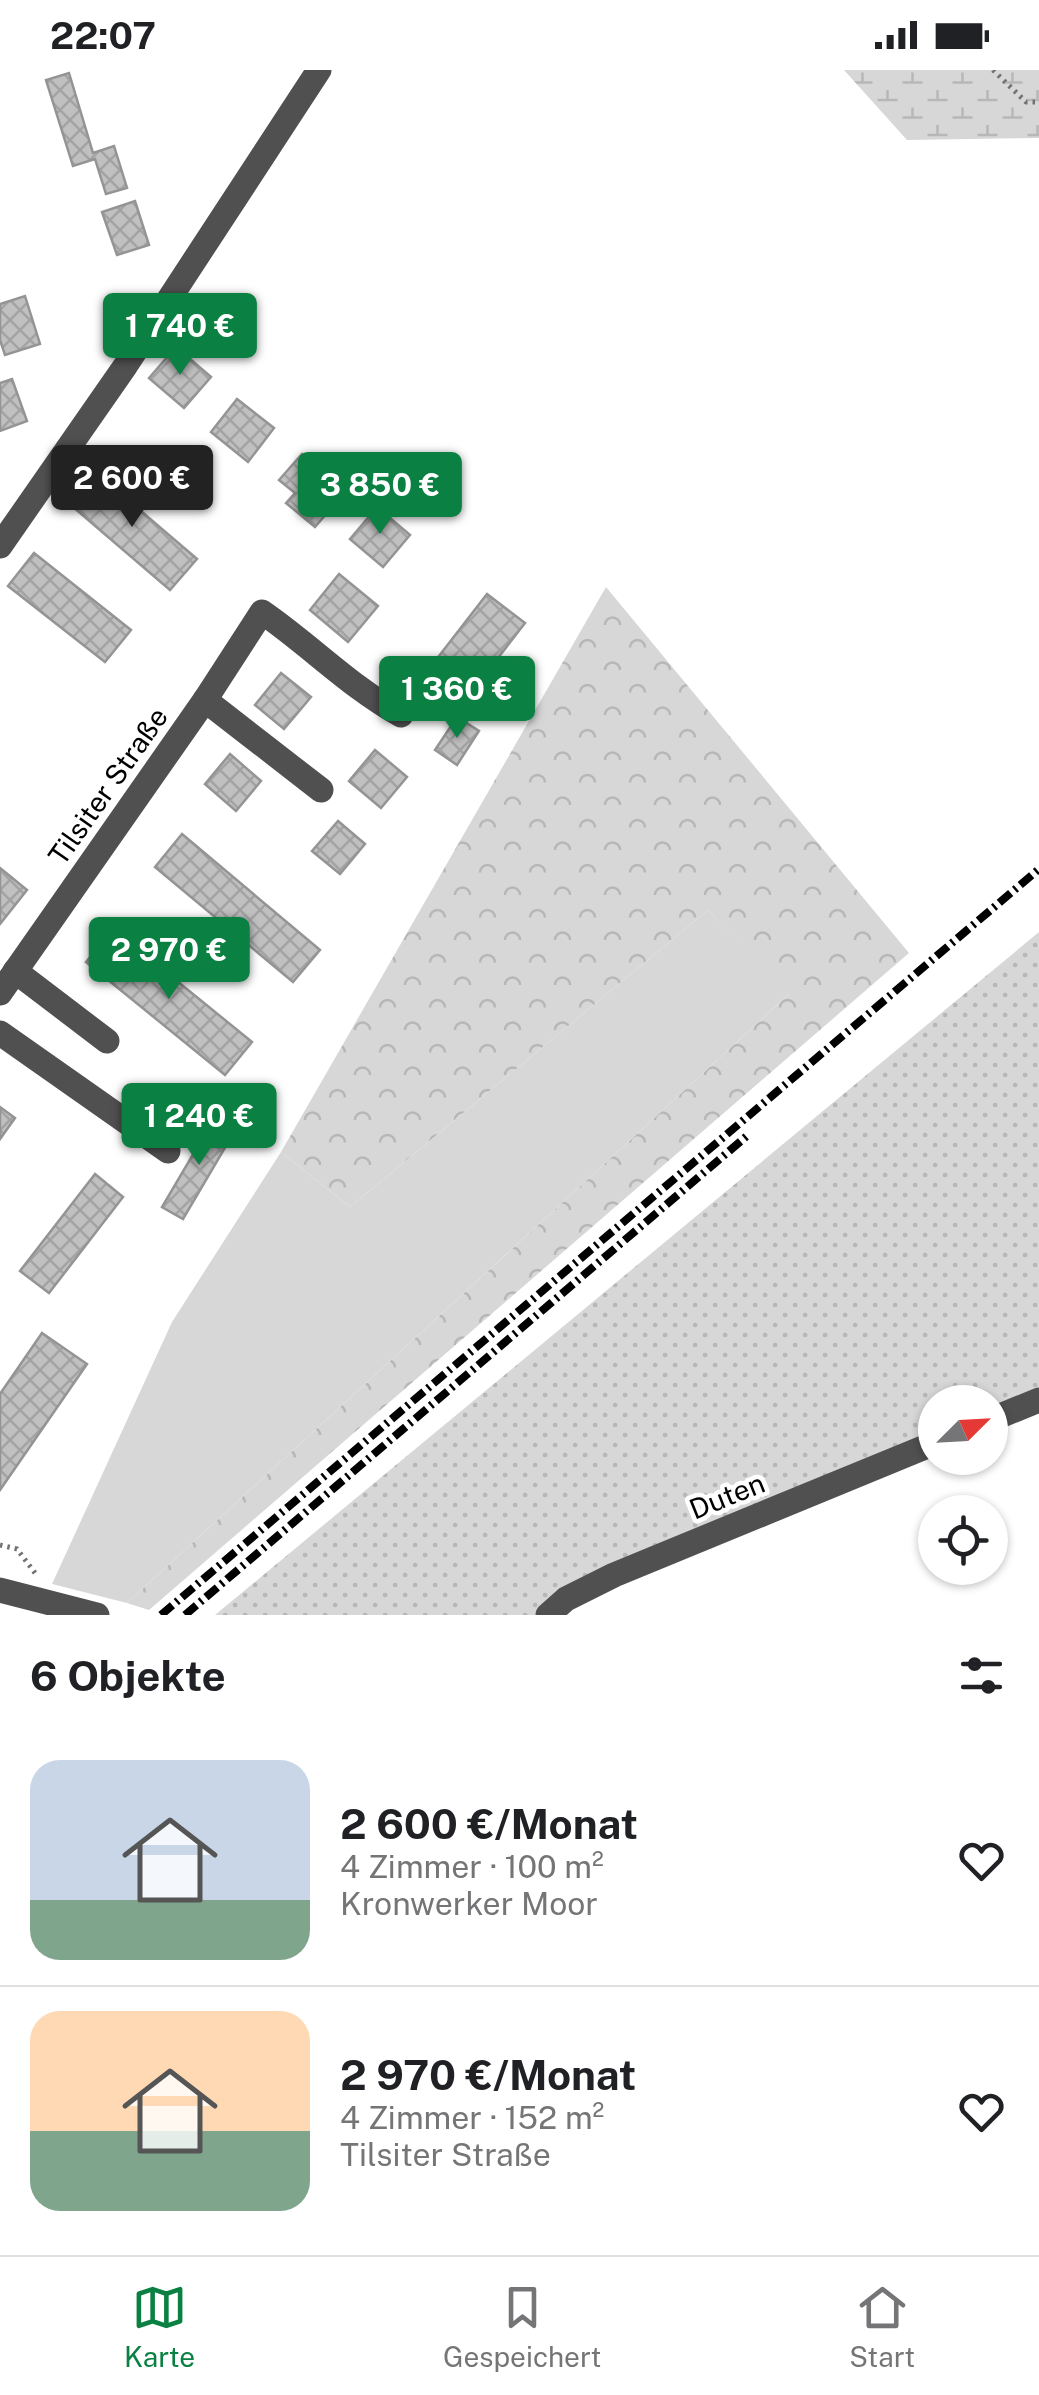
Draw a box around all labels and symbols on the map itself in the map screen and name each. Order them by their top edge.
pin: 1 740 € [88,293,272,378]
pin: 2 600 € [40,445,224,530]
pin: 3 850 € [288,452,472,537]
pin: 1 360 € [365,656,549,741]
street label: Tilsiter Straße [41,701,174,871]
pin: 2 970 € [77,917,261,1002]
pin: 1 240 € [107,1083,291,1168]
north arrow [918,1385,1008,1475]
street label: Duten [684,1466,769,1525]

